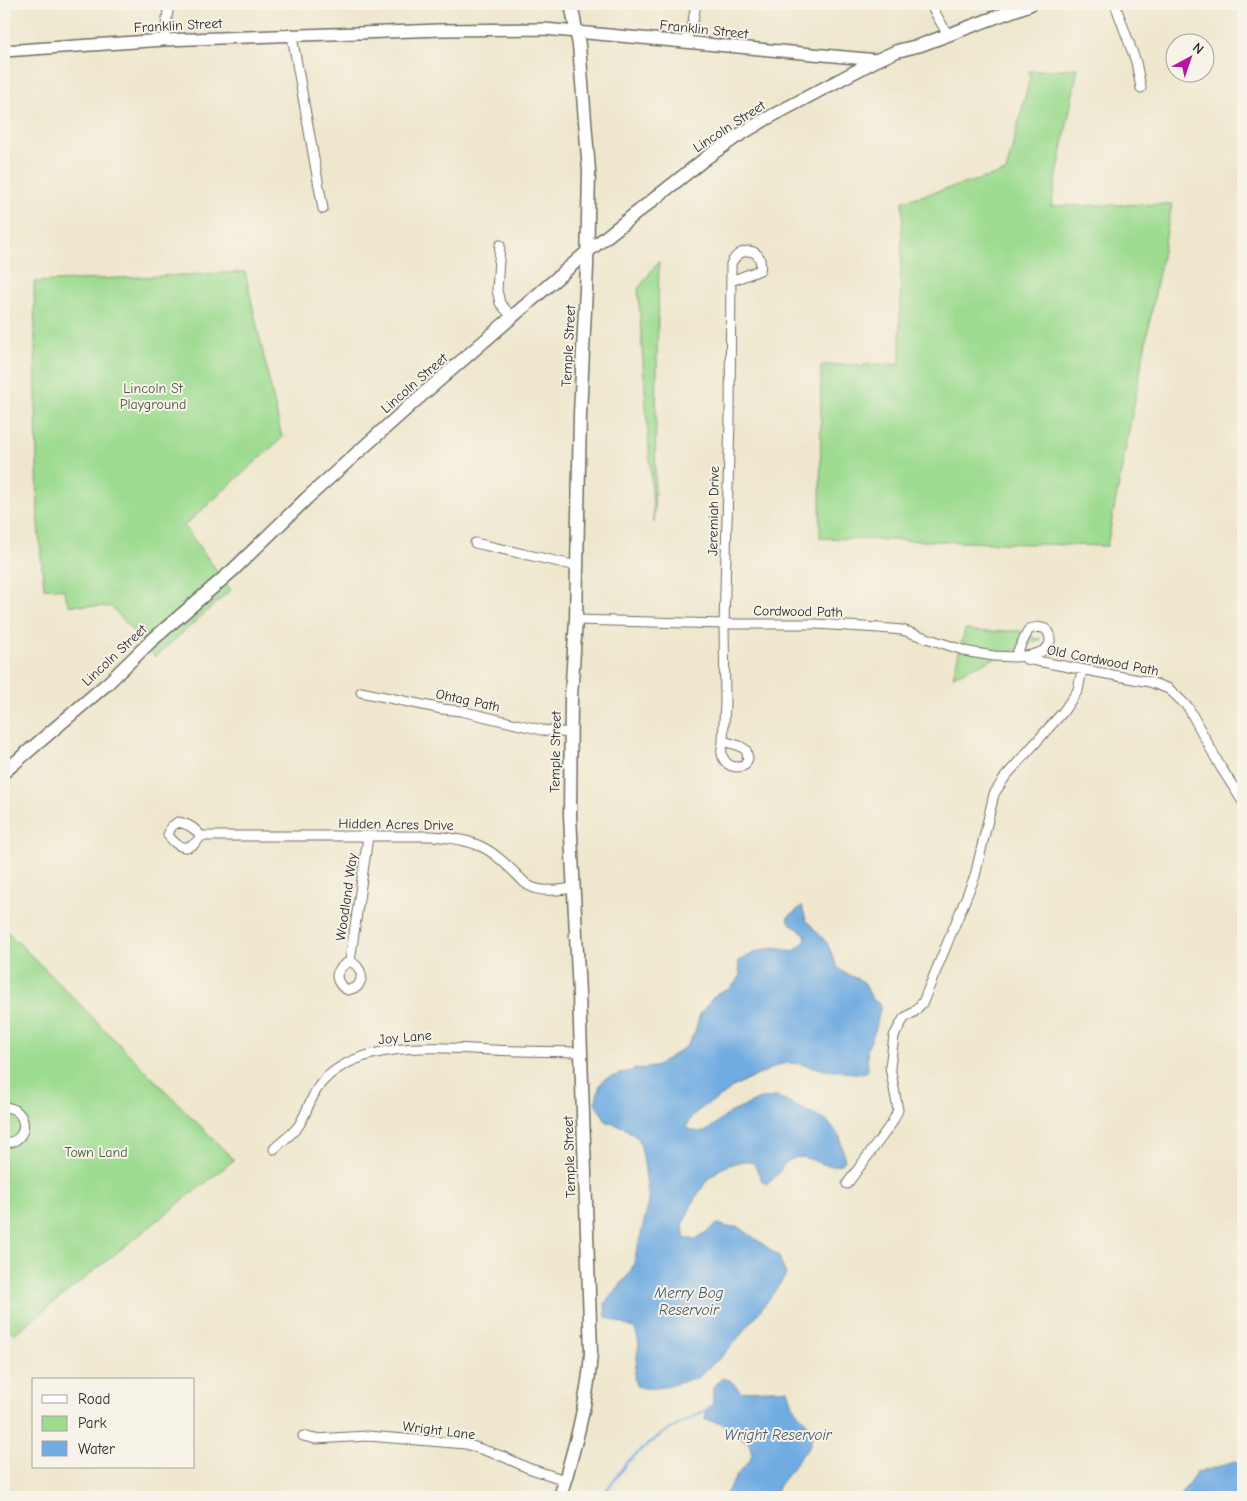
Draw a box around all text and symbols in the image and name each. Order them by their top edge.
street label: Franklin Street [133,15,224,36]
street label: Franklin Street [659,16,750,43]
north arrow [1164,32,1214,82]
text: N [1189,39,1207,58]
street label: Lincoln Street [690,96,769,156]
street label: Temple Street [558,304,579,387]
street label: Lincoln Street [378,349,452,417]
park label: Lincoln St Playground [120,380,186,413]
street label: Jeremiah Drive [704,466,723,556]
street label: Cordwood Path [753,602,843,621]
street label: Lincoln Street [78,620,151,690]
street label: Old Cordwood Path [1045,641,1160,680]
street label: Ohtag Path [434,685,502,716]
street label: Temple Street [546,710,565,793]
street label: Hidden Acres Drive [338,815,454,834]
street label: Woodland Way [332,851,361,942]
street label: Joy Lane [378,1027,432,1048]
street label: Temple Street [560,1115,579,1198]
park label: Town Land [64,1144,128,1161]
water label: Merry Bog Reservoir [654,1284,724,1319]
legend [32,1378,195,1468]
text: Road [78,1390,110,1408]
text: Park [78,1414,107,1432]
street label: Wright Lane [402,1418,476,1443]
water label: Wright Reservoir [724,1426,833,1444]
text: Water [78,1440,115,1458]

